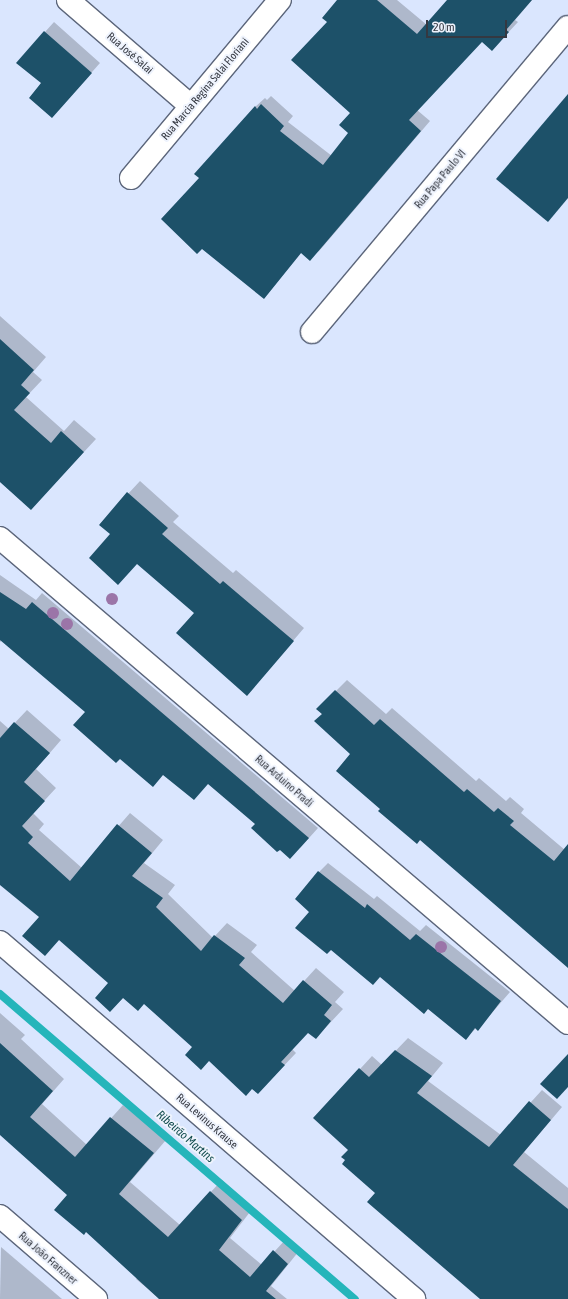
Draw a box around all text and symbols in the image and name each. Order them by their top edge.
scale bar [428,12,509,38]
text: 20 m [433,20,455,34]
street label: Rua José Salai [104,29,156,77]
street label: Rua Marcia Regina Salai Floriani [158,35,252,143]
street label: Rua Papa Paulo VI [412,147,468,211]
street label: Rua Arduino Pradi [252,752,316,810]
street label: Rua Levinus Krause [173,1091,241,1151]
water label: Ribeirão Martins [153,1108,217,1166]
street label: Rua João Franzner [16,1229,80,1287]

